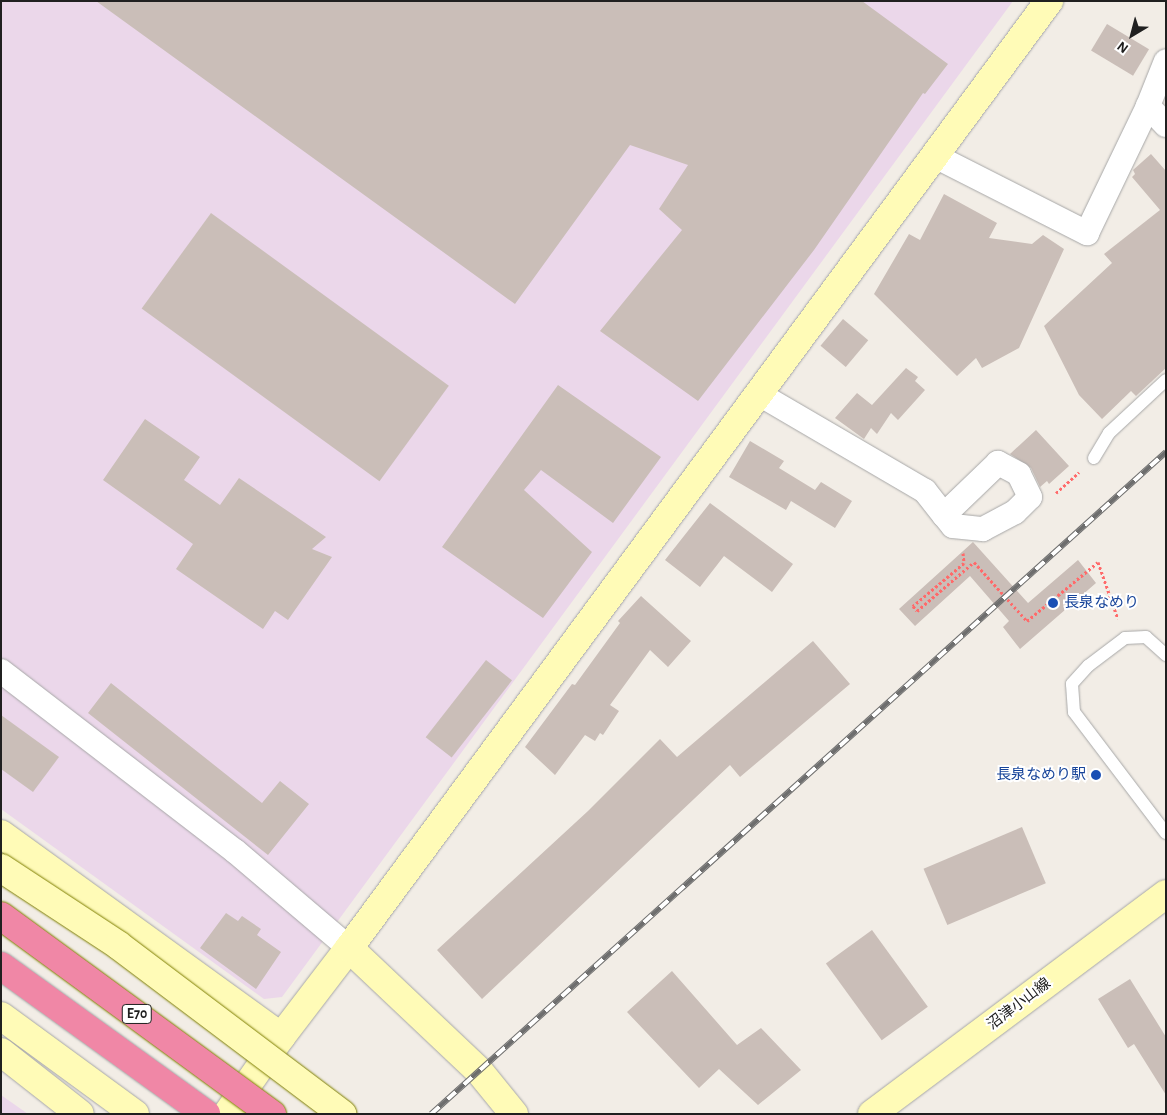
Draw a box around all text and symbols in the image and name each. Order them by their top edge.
north arrow [1107,10,1157,60]
text: N [1115,38,1131,56]
place label: 長泉なめり [1064,594,1139,612]
marker: 長泉なめり [1046,596,1060,610]
place label: 長泉なめり駅 [996,766,1086,784]
marker: 長泉なめり駅 [1090,769,1102,781]
street label: 沼津小山線 [984,974,1054,1034]
road number: E70 [121,1002,153,1026]

